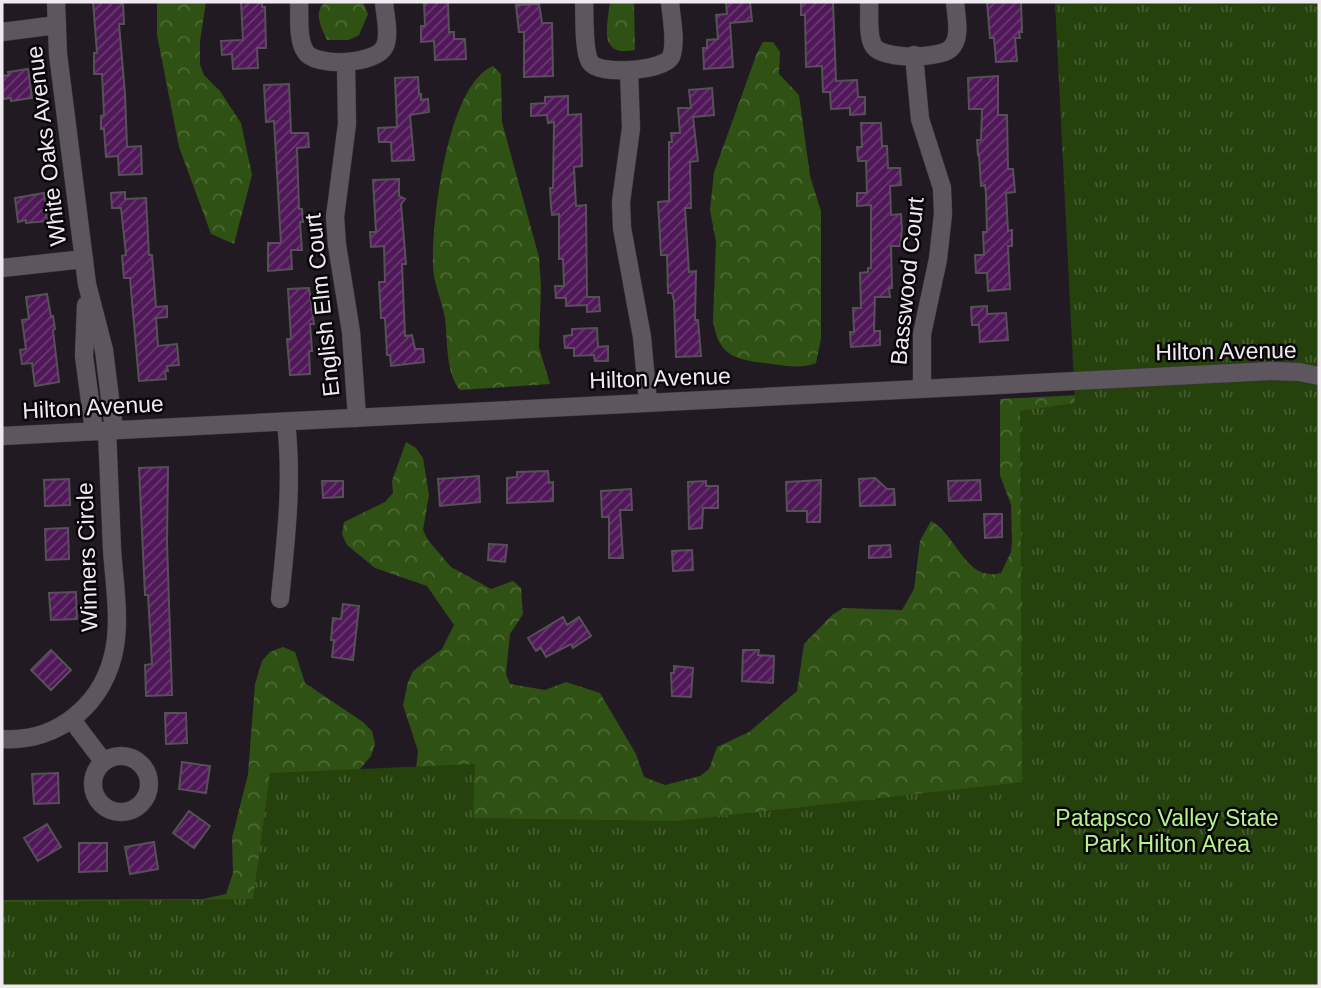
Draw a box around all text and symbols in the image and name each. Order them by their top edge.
street label: White Oaks Avenue [21,44,71,248]
street label: Basswood Court [885,195,929,366]
street label: English Elm Court [299,212,345,398]
street label: Hilton Avenue [1155,337,1297,365]
street label: Hilton Avenue [589,363,731,393]
street label: Hilton Avenue [22,390,164,424]
street label: Winners Circle [71,482,103,632]
park label: Patapsco Valley State Park Hilton Area [1055,805,1279,857]

